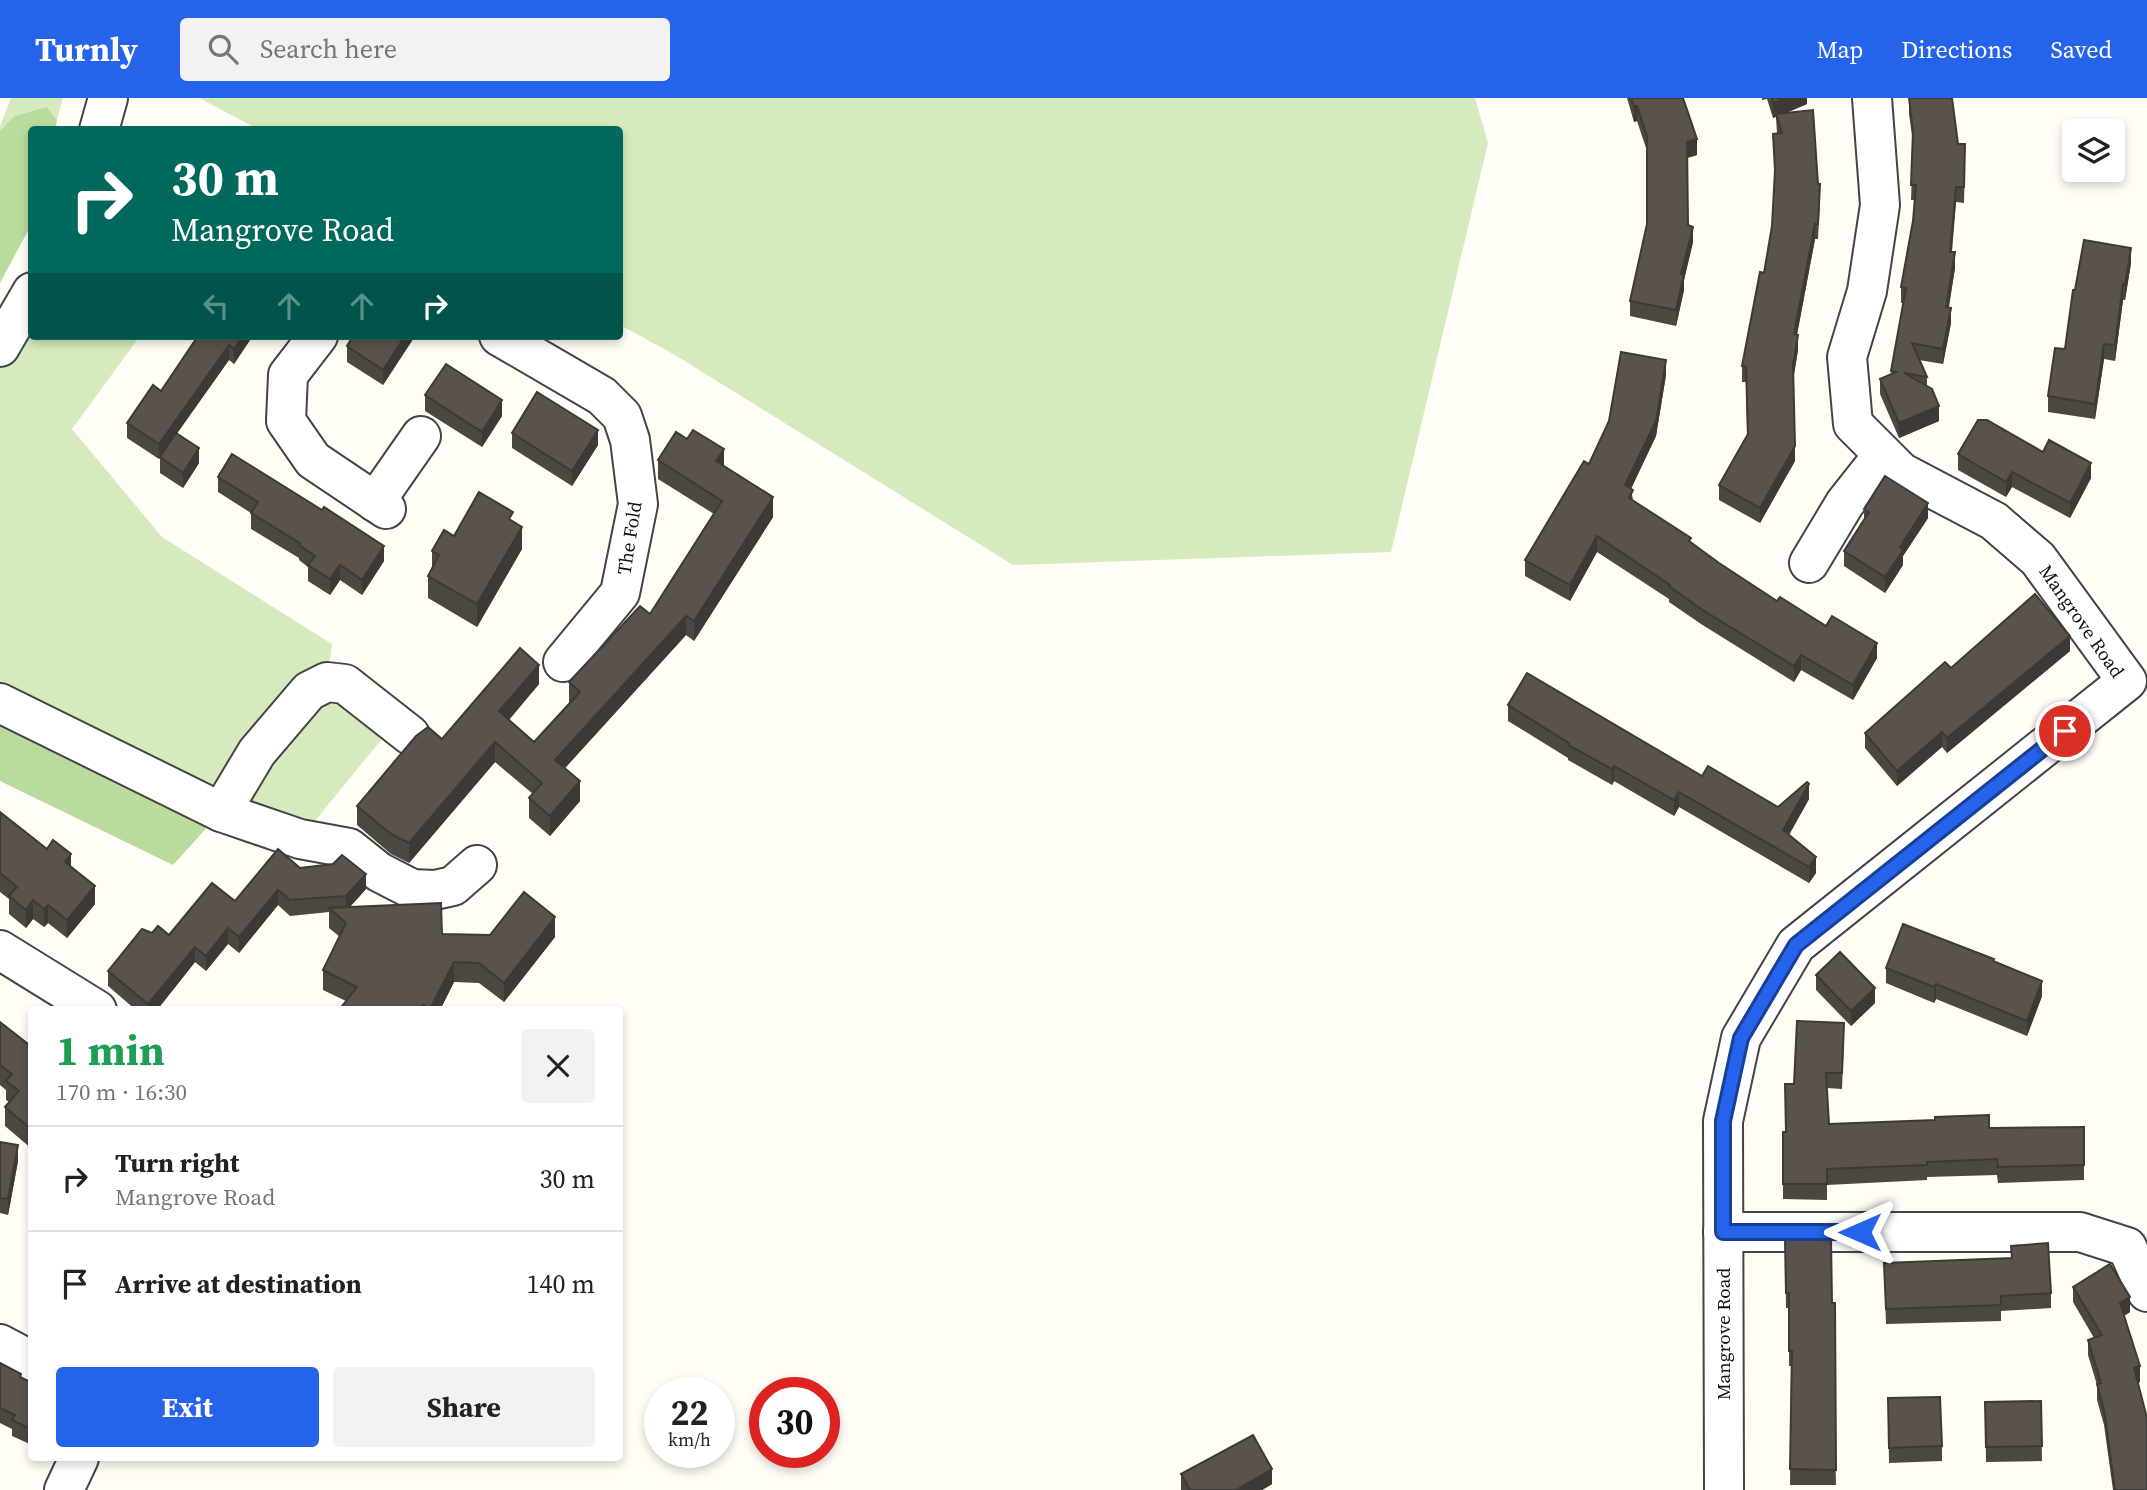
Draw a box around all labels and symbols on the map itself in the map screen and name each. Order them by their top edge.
street label: The Fold [610,499,648,577]
street label: Mangrove Road [2033,559,2131,683]
pin [2035,701,2095,761]
position arrow [1823,1195,1897,1269]
street label: Mangrove Road [1710,1268,1736,1400]
speed limit sign: 30 [749,1377,840,1468]

